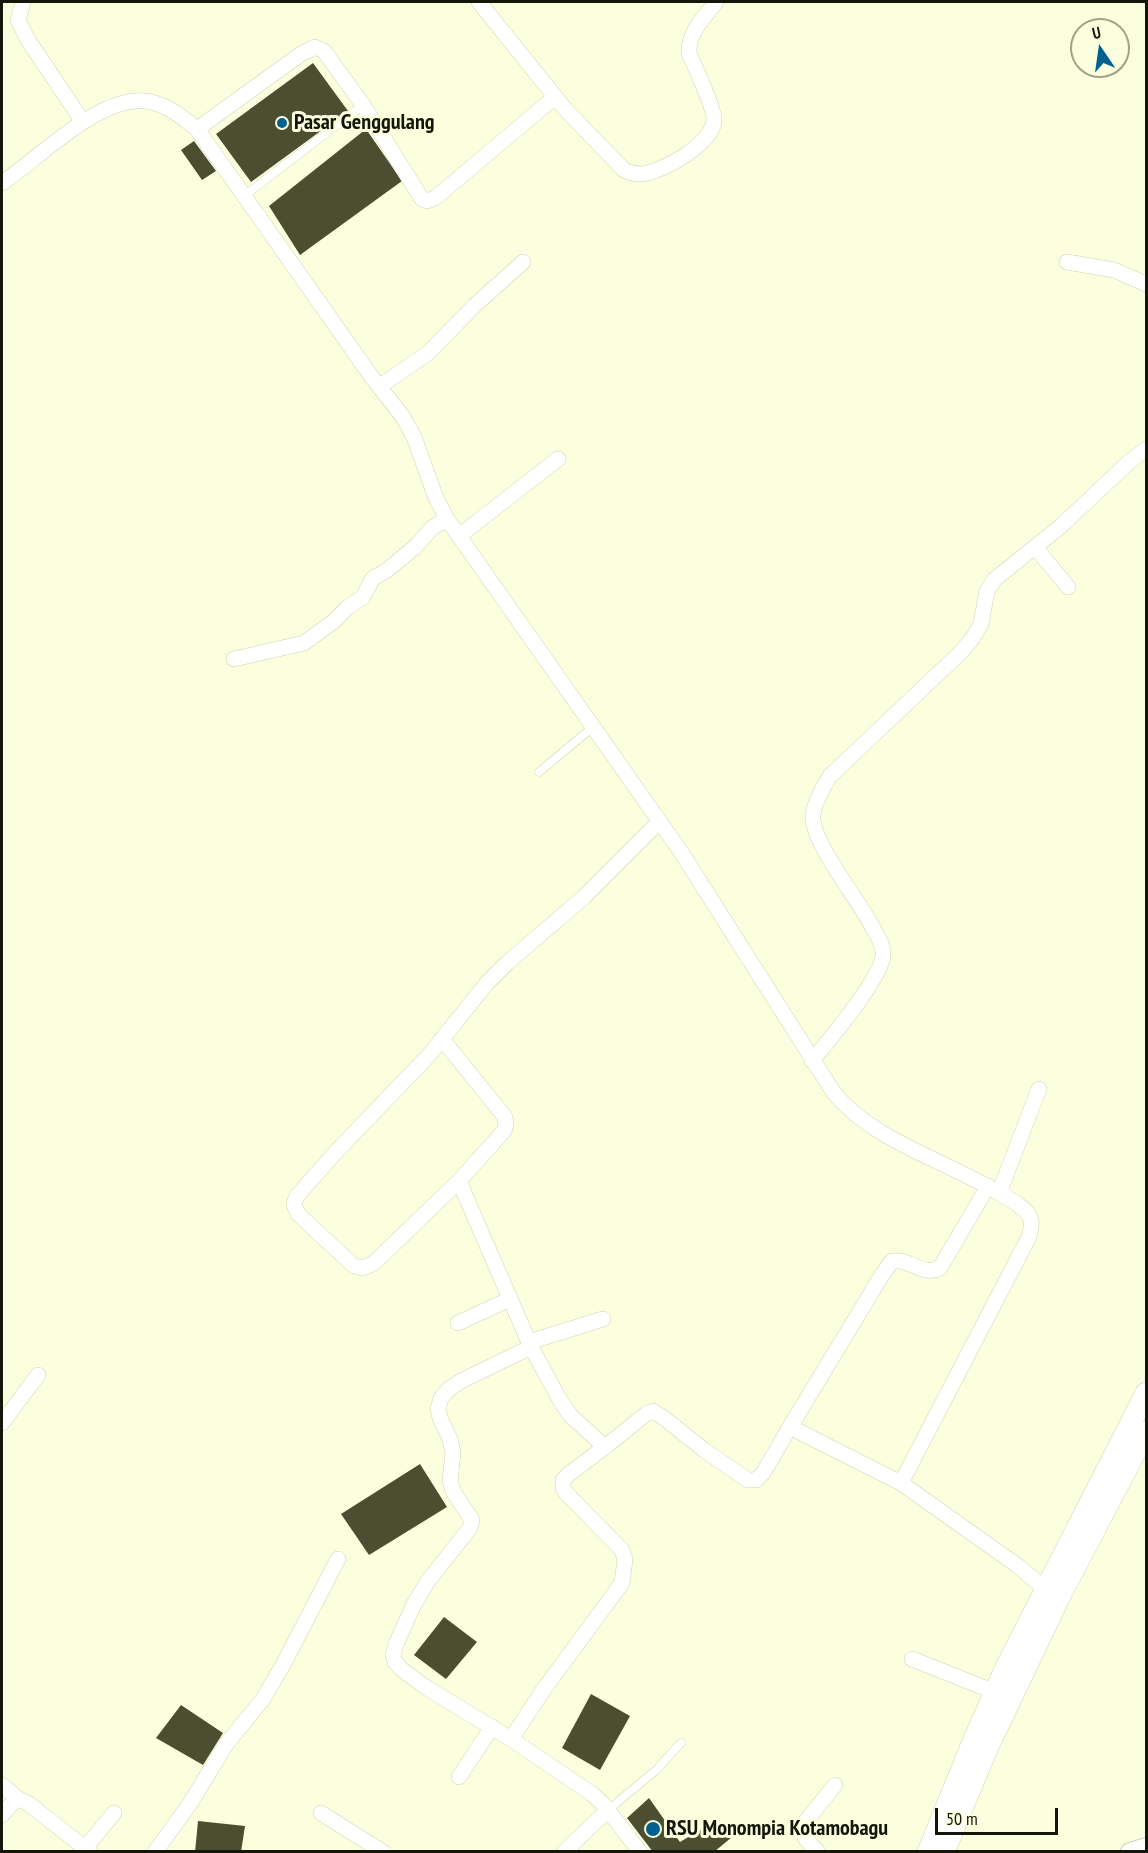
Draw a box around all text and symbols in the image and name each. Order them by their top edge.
north arrow [1070,18,1130,78]
text: U [1090,22,1103,43]
place label: Pasar Genggulang [294,110,435,136]
marker: Pasar Genggulang [275,116,289,130]
scale bar [938,1796,1061,1834]
text: 50 m [946,1807,978,1830]
place label: RSU Monompia Kotamobagu [666,1816,888,1842]
marker: RSU Monompia Kotamobagu [644,1820,662,1838]

